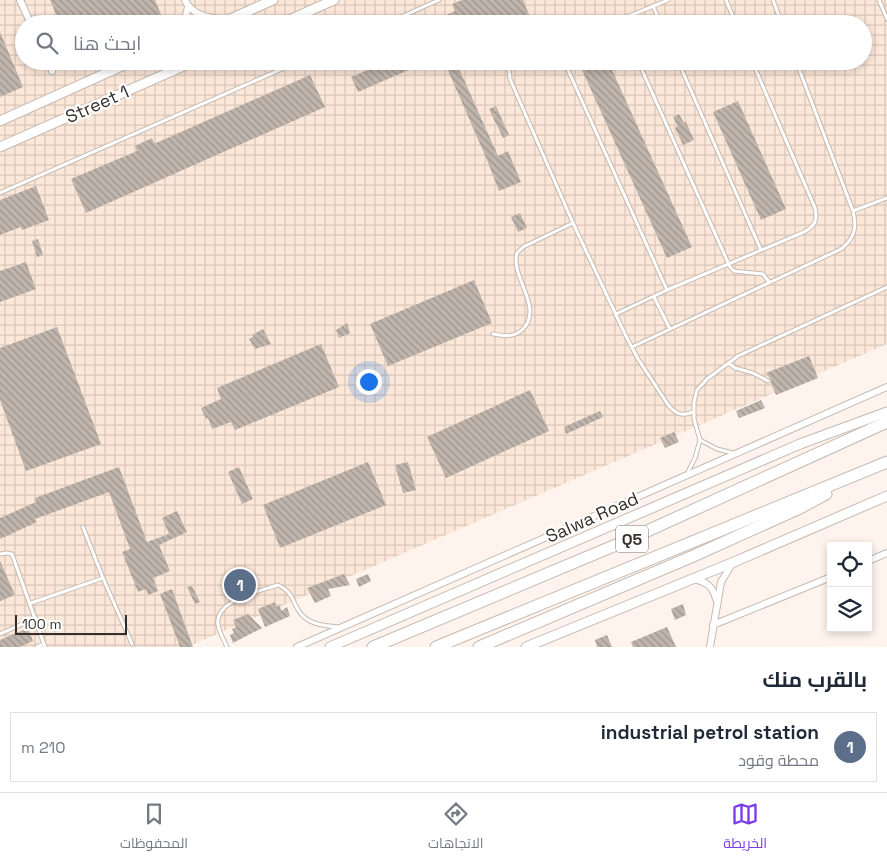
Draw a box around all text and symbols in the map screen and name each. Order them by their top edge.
search box [15,15,872,70]
icon: search [33,29,61,57]
text: ابحث هنا [73,31,141,56]
street label: Street 1 [62,80,132,128]
your location [356,369,382,395]
street label: Salwa Road [542,486,642,548]
road number: Q5 [616,526,648,552]
map controls [827,542,872,632]
button: locate [827,542,872,587]
pin: 1 [224,566,256,604]
button: layers [827,587,872,632]
scale bar [15,612,128,635]
text: 100 m [22,615,61,633]
text: بالقرب منك [763,666,867,693]
text: industrial petrol station [601,720,819,745]
text: 210 m [21,737,65,758]
text: 1 [846,737,854,758]
text: محطة وقود [738,750,819,771]
tab: المحفوظات [120,800,188,856]
tab: الاتجاهات [428,800,483,856]
tab: الخريطة [723,800,767,856]

